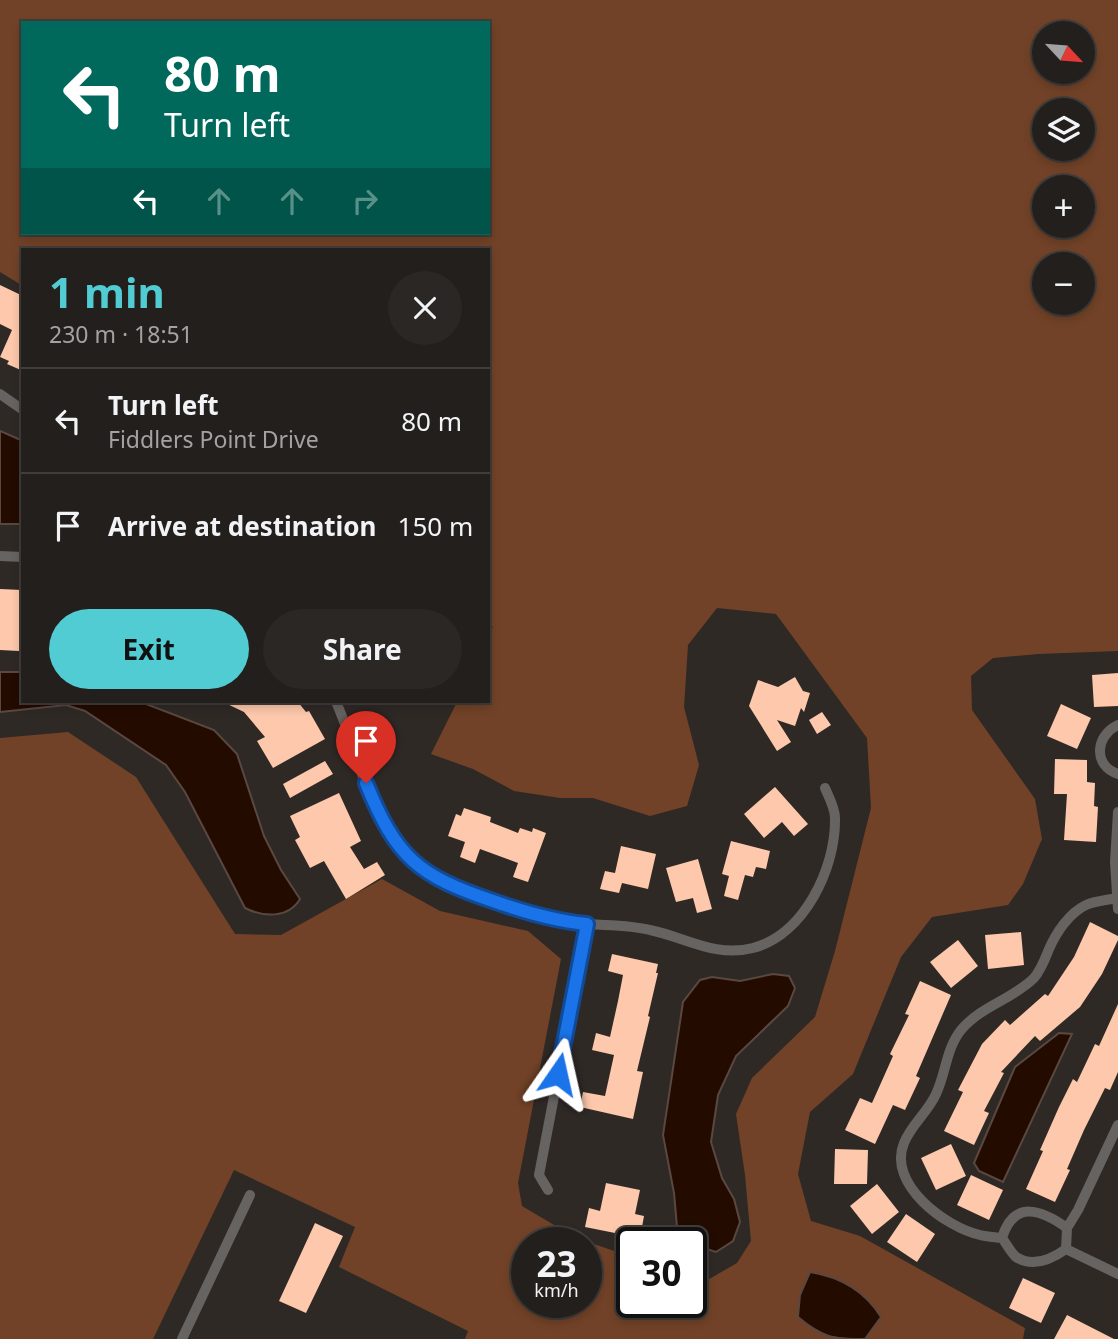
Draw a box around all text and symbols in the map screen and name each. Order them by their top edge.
north arrow [1032,21,1096,84]
map controls [1032,21,1095,315]
text: 80 m [164,40,281,106]
icon: left [49,49,140,140]
button: layers [1032,98,1095,161]
text: Turn left [164,103,290,146]
button: + [1032,175,1095,238]
icon: left [127,182,165,220]
icon: ahead [200,182,238,220]
icon: ahead [273,182,311,220]
icon: right [346,182,384,220]
button: − [1032,252,1095,315]
text: 1 min [49,263,165,320]
button: close [388,271,462,345]
text: 230 m · 18:51 [49,318,193,350]
text: Turn left [108,387,219,423]
icon: left [49,402,87,440]
text: 80 m [401,403,462,439]
text: Fiddlers Point Drive [108,423,319,455]
icon: arrive [49,507,87,545]
text: Arrive at destination [108,508,377,544]
text: 150 m [398,508,473,544]
button: Exit [49,609,249,689]
button: Share [263,609,462,689]
pin [336,711,396,783]
icon: arrive [347,722,385,760]
position arrow [521,1037,595,1111]
speed limit sign: 30 [616,1227,707,1318]
text: 23 [536,1240,577,1287]
text: km/h [534,1278,579,1302]

